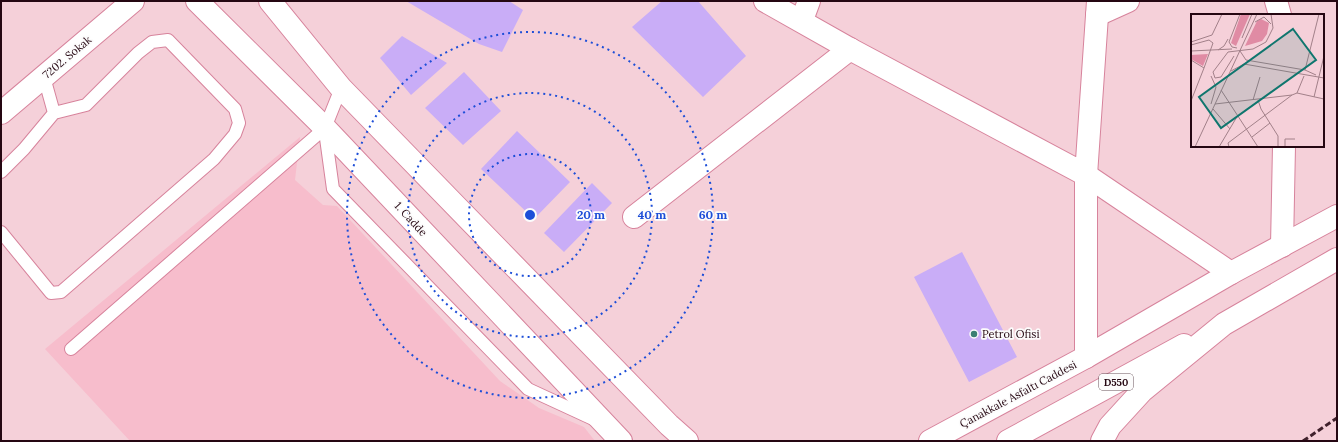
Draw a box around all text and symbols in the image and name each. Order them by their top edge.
inset map [1191,14,1324,147]
street label: 7202. Sokak [40,32,94,81]
street label: 1. Cadde [392,199,430,239]
text: 20 m [577,207,605,222]
text: 40 m [638,207,666,222]
text: 60 m [699,207,727,222]
centre of rings [523,208,537,222]
place label: Petrol Ofisi [982,327,1039,341]
marker: Petrol Ofisi [969,329,979,339]
street label: Çanakkale Asfaltı Caddesi [957,357,1079,431]
road number: D550 [1099,374,1133,390]

